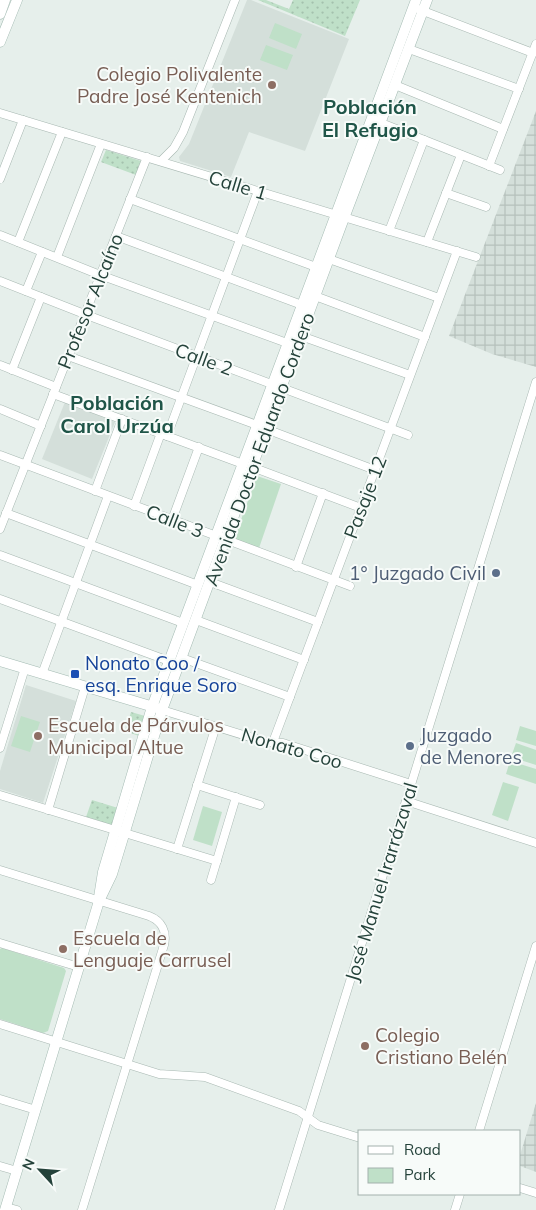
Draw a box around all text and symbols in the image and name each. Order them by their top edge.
place label: Colegio Polivalente Padre José Kentenich [77,62,262,108]
marker: Colegio Polivalente Padre José Kentenich [266,79,278,91]
district label: Población El Refugio [322,94,418,142]
street label: Calle 1 [206,165,270,205]
street label: Profesor Alcaíno [52,230,128,372]
street label: Avenida Doctor Eduardo Cordero [198,309,320,589]
street label: Calle 2 [172,337,236,381]
district label: Población Carol Urzúa [60,390,174,438]
street label: Pasaje 12 [338,452,392,542]
street label: Calle 3 [143,499,207,543]
place label: 1° Juzgado Civil [349,561,486,585]
marker: 1° Juzgado Civil [490,567,502,579]
place label: Nonato Coo / esq. Enrique Soro [85,651,237,697]
marker: Nonato Coo / esq. Enrique Soro [69,668,81,680]
place label: Escuela de Párvulos Municipal Altue [48,713,224,759]
street label: Nonato Coo [239,722,345,774]
place label: Juzgado de Menores [420,723,522,769]
marker: Escuela de Párvulos Municipal Altue [32,730,44,742]
marker: Juzgado de Menores [404,740,416,752]
street label: José Manuel Irarrázaval [339,780,423,984]
place label: Escuela de Lenguaje Carrusel [73,926,232,972]
marker: Escuela de Lenguaje Carrusel [57,943,69,955]
place label: Colegio Cristiano Belén [375,1023,508,1069]
marker: Colegio Cristiano Belén [359,1040,371,1052]
legend [358,1130,521,1195]
text: Road [404,1140,441,1159]
north arrow [15,1145,65,1195]
text: N [18,1156,39,1173]
text: Park [404,1165,436,1184]

